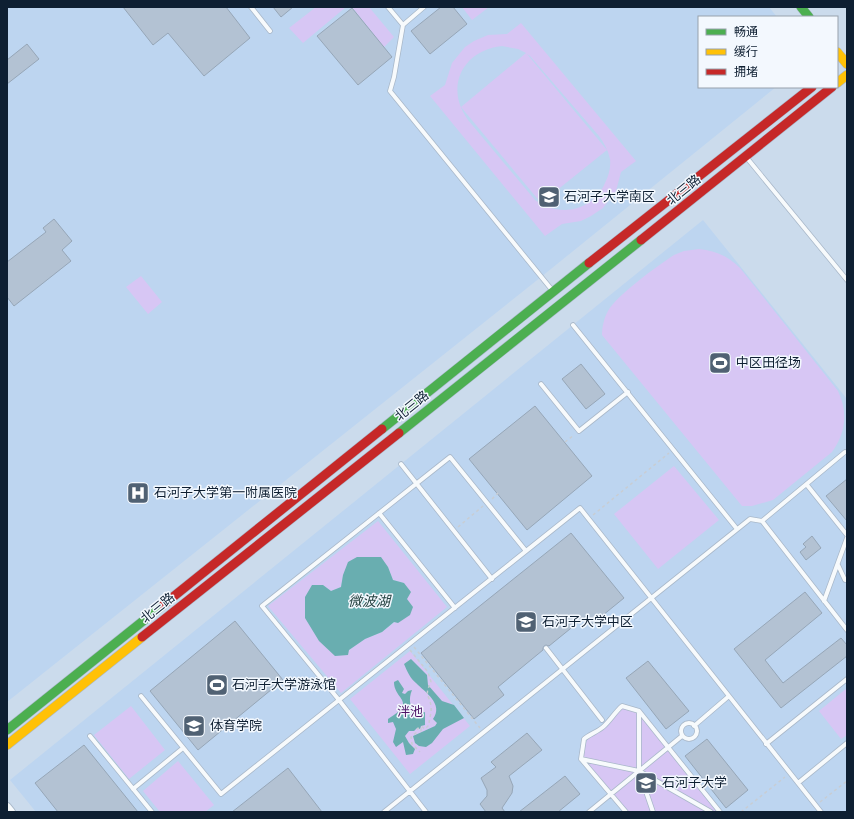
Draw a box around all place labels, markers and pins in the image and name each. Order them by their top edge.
school or university icon: 石河子大学南区 [536,184,562,210]
place label: 石河子大学南区 [564,188,655,206]
sports icon: 中区田径场 [707,350,733,376]
place label: 中区田径场 [736,354,801,372]
hospital icon: 石河子大学第一附属医院 [125,480,151,506]
place label: 石河子大学第一附属医院 [154,484,297,502]
school or university icon: 石河子大学中区 [513,609,539,635]
place label: 石河子大学中区 [542,613,633,631]
sports icon: 石河子大学游泳馆 [204,672,230,698]
place label: 石河子大学游泳馆 [232,676,336,694]
school or university icon: 体育学院 [181,713,207,739]
place label: 体育学院 [210,717,262,735]
school or university icon: 石河子大学 [633,770,659,796]
place label: 石河子大学 [662,774,727,792]

